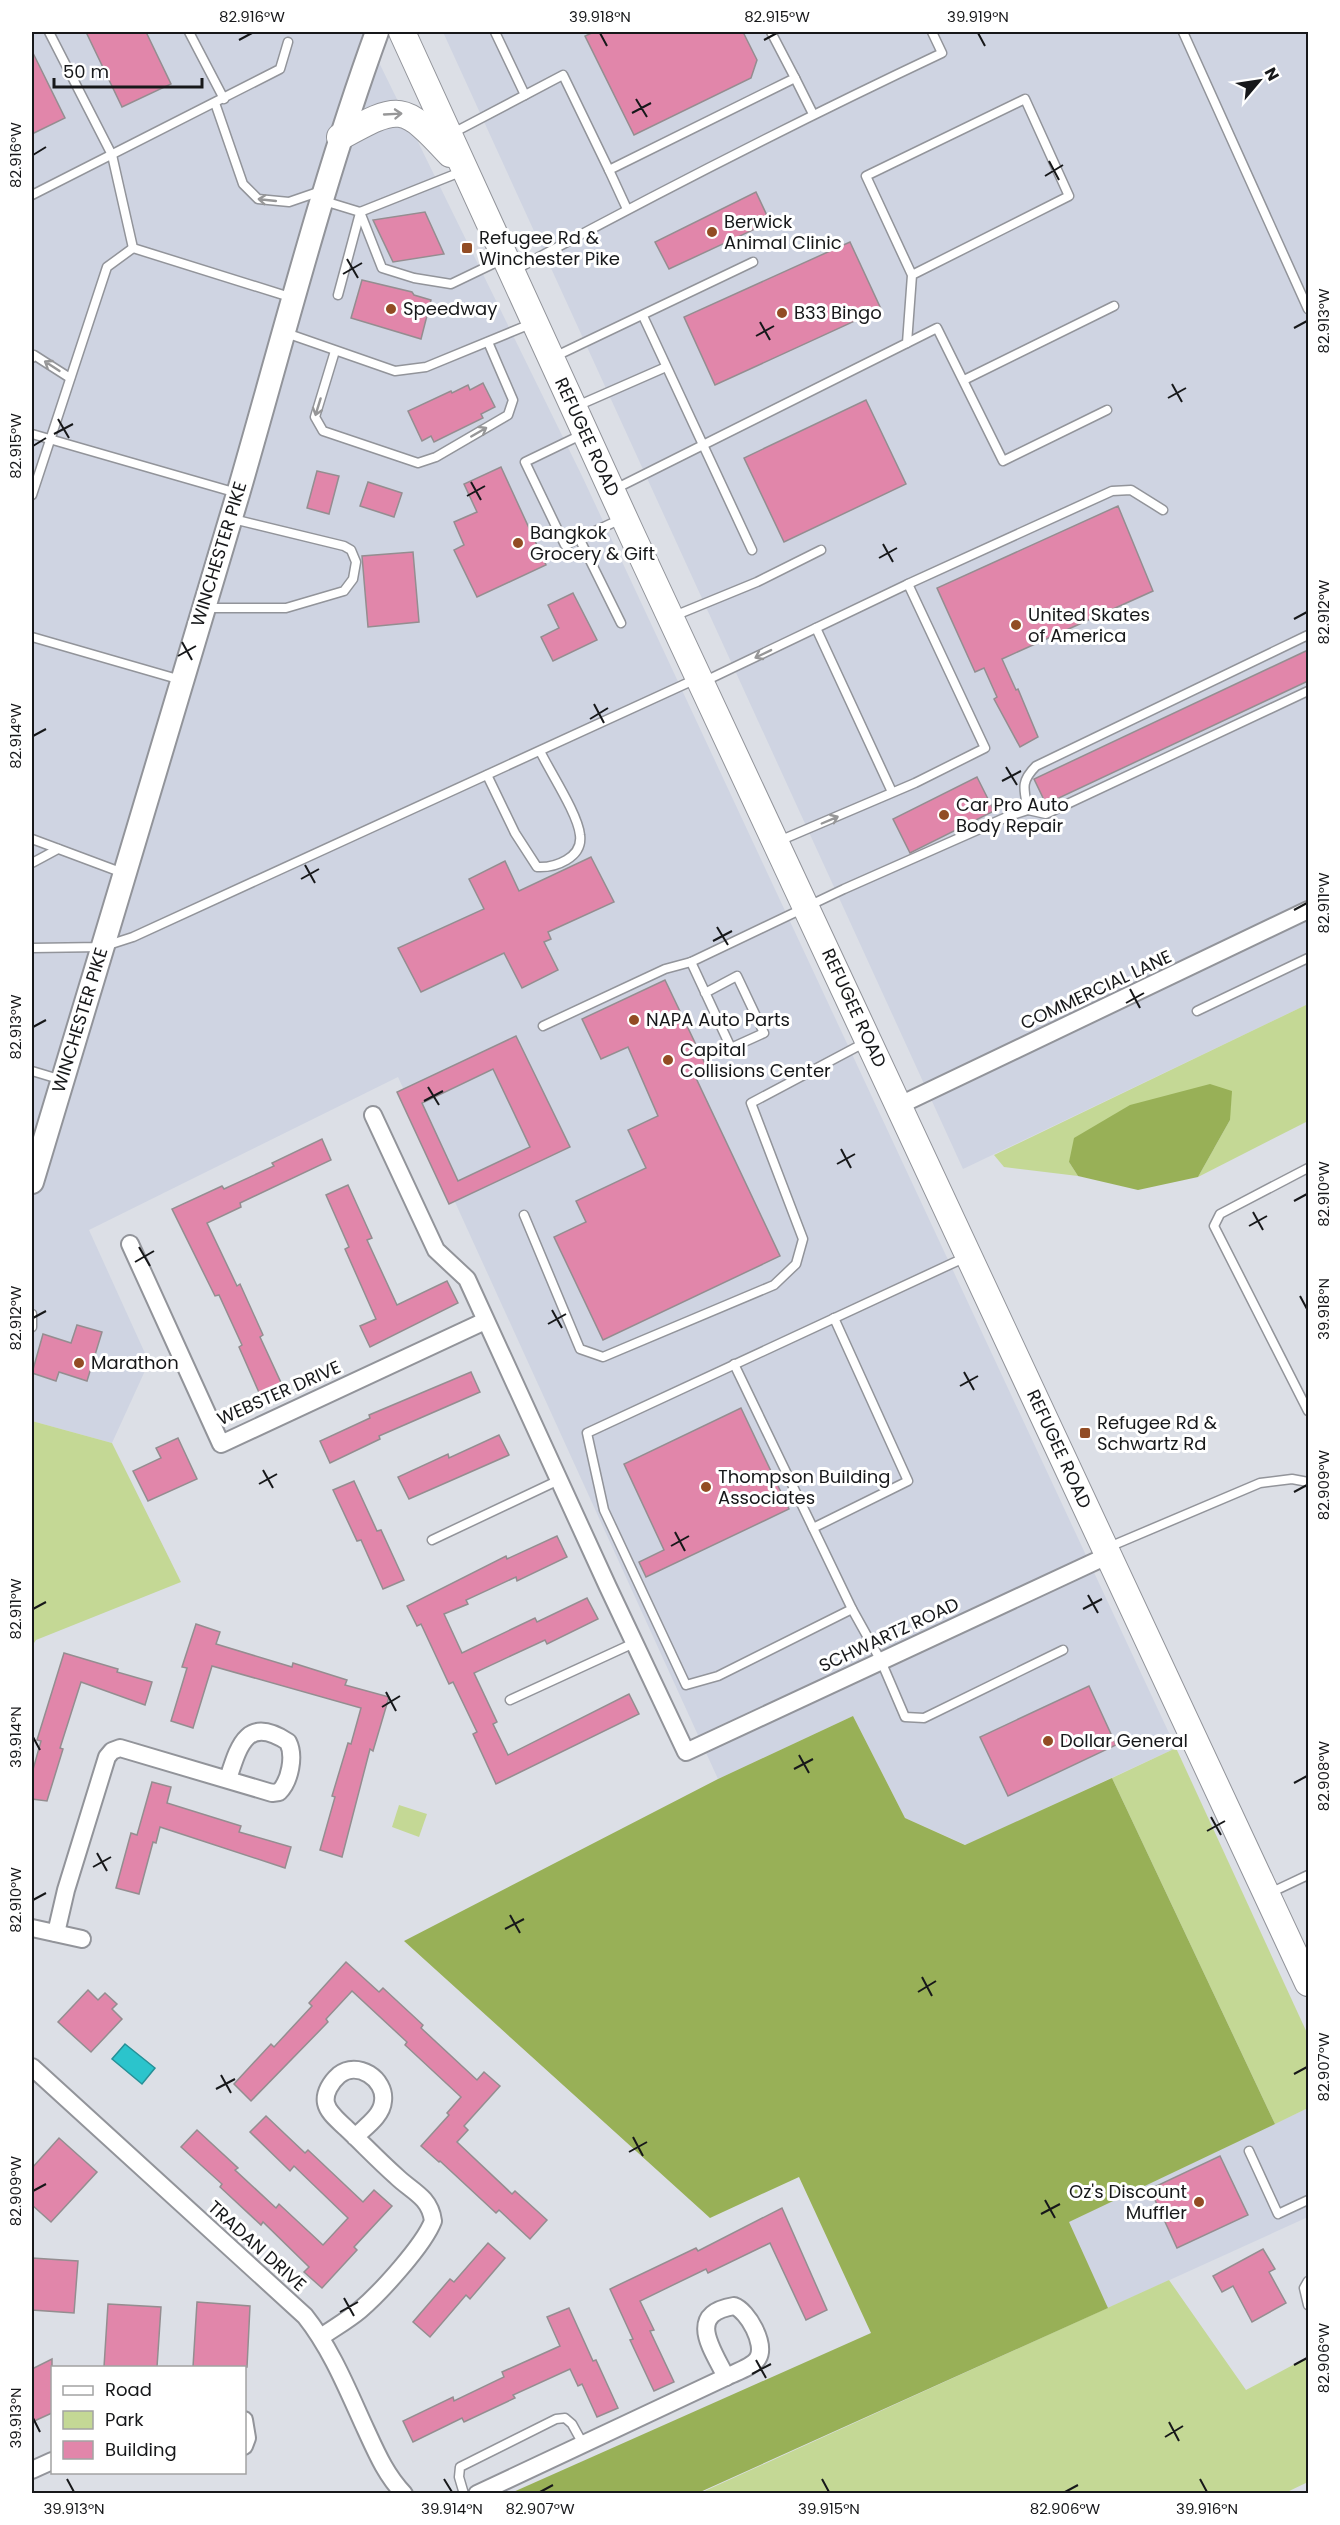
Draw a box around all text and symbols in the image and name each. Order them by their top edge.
text: 82.916°W [219,6,285,27]
text: 39.918°N [569,6,631,27]
text: 82.915°W [744,6,810,27]
text: 39.919°N [947,6,1009,27]
scale bar [54,51,202,89]
north arrow [1229,51,1289,111]
text: 50 m [63,59,109,84]
text: N [1259,63,1285,85]
one-way arrow [383,109,402,120]
text: 82.916°W [5,122,26,188]
one-way arrow [258,194,278,205]
place label: Berwick Animal Clinic [724,209,842,255]
place label: Refugee Rd & Winchester Pike [479,225,620,271]
marker: Berwick Animal Clinic [705,225,719,239]
marker: Refugee Rd & Winchester Pike [460,241,474,255]
text: 82.913°W [1313,288,1334,354]
place label: Speedway [403,296,497,321]
place label: B33 Bingo [794,300,882,325]
marker: Speedway [384,302,398,316]
marker: B33 Bingo [775,306,789,320]
one-way arrow [44,360,61,372]
street label: REFUGEE ROAD [549,373,626,500]
one-way arrow [312,397,323,416]
text: 82.915°W [5,413,26,479]
one-way arrow [470,426,487,438]
street label: WINCHESTER PIKE [185,478,252,629]
place label: Bangkok Grocery & Gift [530,520,655,566]
marker: Bangkok Grocery & Gift [511,536,525,550]
text: 82.912°W [1313,579,1334,644]
place label: United Skates of America [1028,602,1150,648]
marker: United Skates of America [1009,618,1023,632]
one-way arrow [754,648,772,660]
text: 82.914°W [5,703,26,769]
place label: Car Pro Auto Body Repair [956,792,1069,838]
marker: Car Pro Auto Body Repair [937,808,951,822]
one-way arrow [820,814,839,825]
text: 82.911°W [1313,872,1334,934]
street label: WINCHESTER PIKE [46,944,113,1095]
street label: REFUGEE ROAD [816,944,893,1071]
street label: COMMERCIAL LANE [1016,944,1175,1036]
text: 82.913°W [5,994,26,1060]
place label: NAPA Auto Parts [646,1007,790,1032]
marker: NAPA Auto Parts [627,1013,641,1027]
place label: Capital Collisions Center [680,1037,831,1083]
marker: Capital Collisions Center [661,1053,675,1067]
text: 82.910°W [1313,1161,1334,1227]
text: 39.918°N [1313,1278,1334,1340]
text: 82.912°W [5,1285,26,1350]
place label: Marathon [91,1350,179,1375]
street label: WEBSTER DRIVE [213,1354,344,1431]
marker: Marathon [72,1356,86,1370]
street label: REFUGEE ROAD [1021,1385,1098,1512]
place label: Refugee Rd & Schwartz Rd [1097,1410,1218,1456]
marker: Refugee Rd & Schwartz Rd [1078,1426,1092,1440]
text: 82.909°W [1313,1449,1334,1520]
place label: Thompson Building Associates [718,1464,890,1510]
marker: Thompson Building Associates [699,1480,713,1494]
text: 82.911°W [5,1578,26,1640]
street label: SCHWARTZ ROAD [815,1591,963,1678]
text: 39.914°N [5,1706,26,1768]
place label: Dollar General [1060,1728,1188,1753]
marker: Dollar General [1041,1734,1055,1748]
text: 82.908°W [1313,1740,1334,1811]
text: 82.910°W [5,1867,26,1933]
text: 82.907°W [1313,2032,1334,2102]
text: 82.909°W [5,2155,26,2226]
place label: Oz's Discount Muffler [1069,2179,1187,2225]
street label: TRADAN DRIVE [203,2195,312,2297]
marker: Oz's Discount Muffler [1192,2195,1206,2209]
text: 82.906°W [1313,2322,1334,2393]
legend [51,2366,246,2474]
text: Road [105,2377,152,2402]
text: 39.913°N [5,2387,26,2449]
text: Park [105,2407,144,2432]
text: Building [105,2437,177,2462]
text: 39.913°N [43,2498,105,2519]
text: 39.914°N [421,2498,483,2519]
text: 82.907°W [505,2498,575,2519]
text: 39.915°N [798,2498,860,2519]
text: 82.906°W [1030,2498,1101,2519]
text: 39.916°N [1176,2498,1238,2519]

